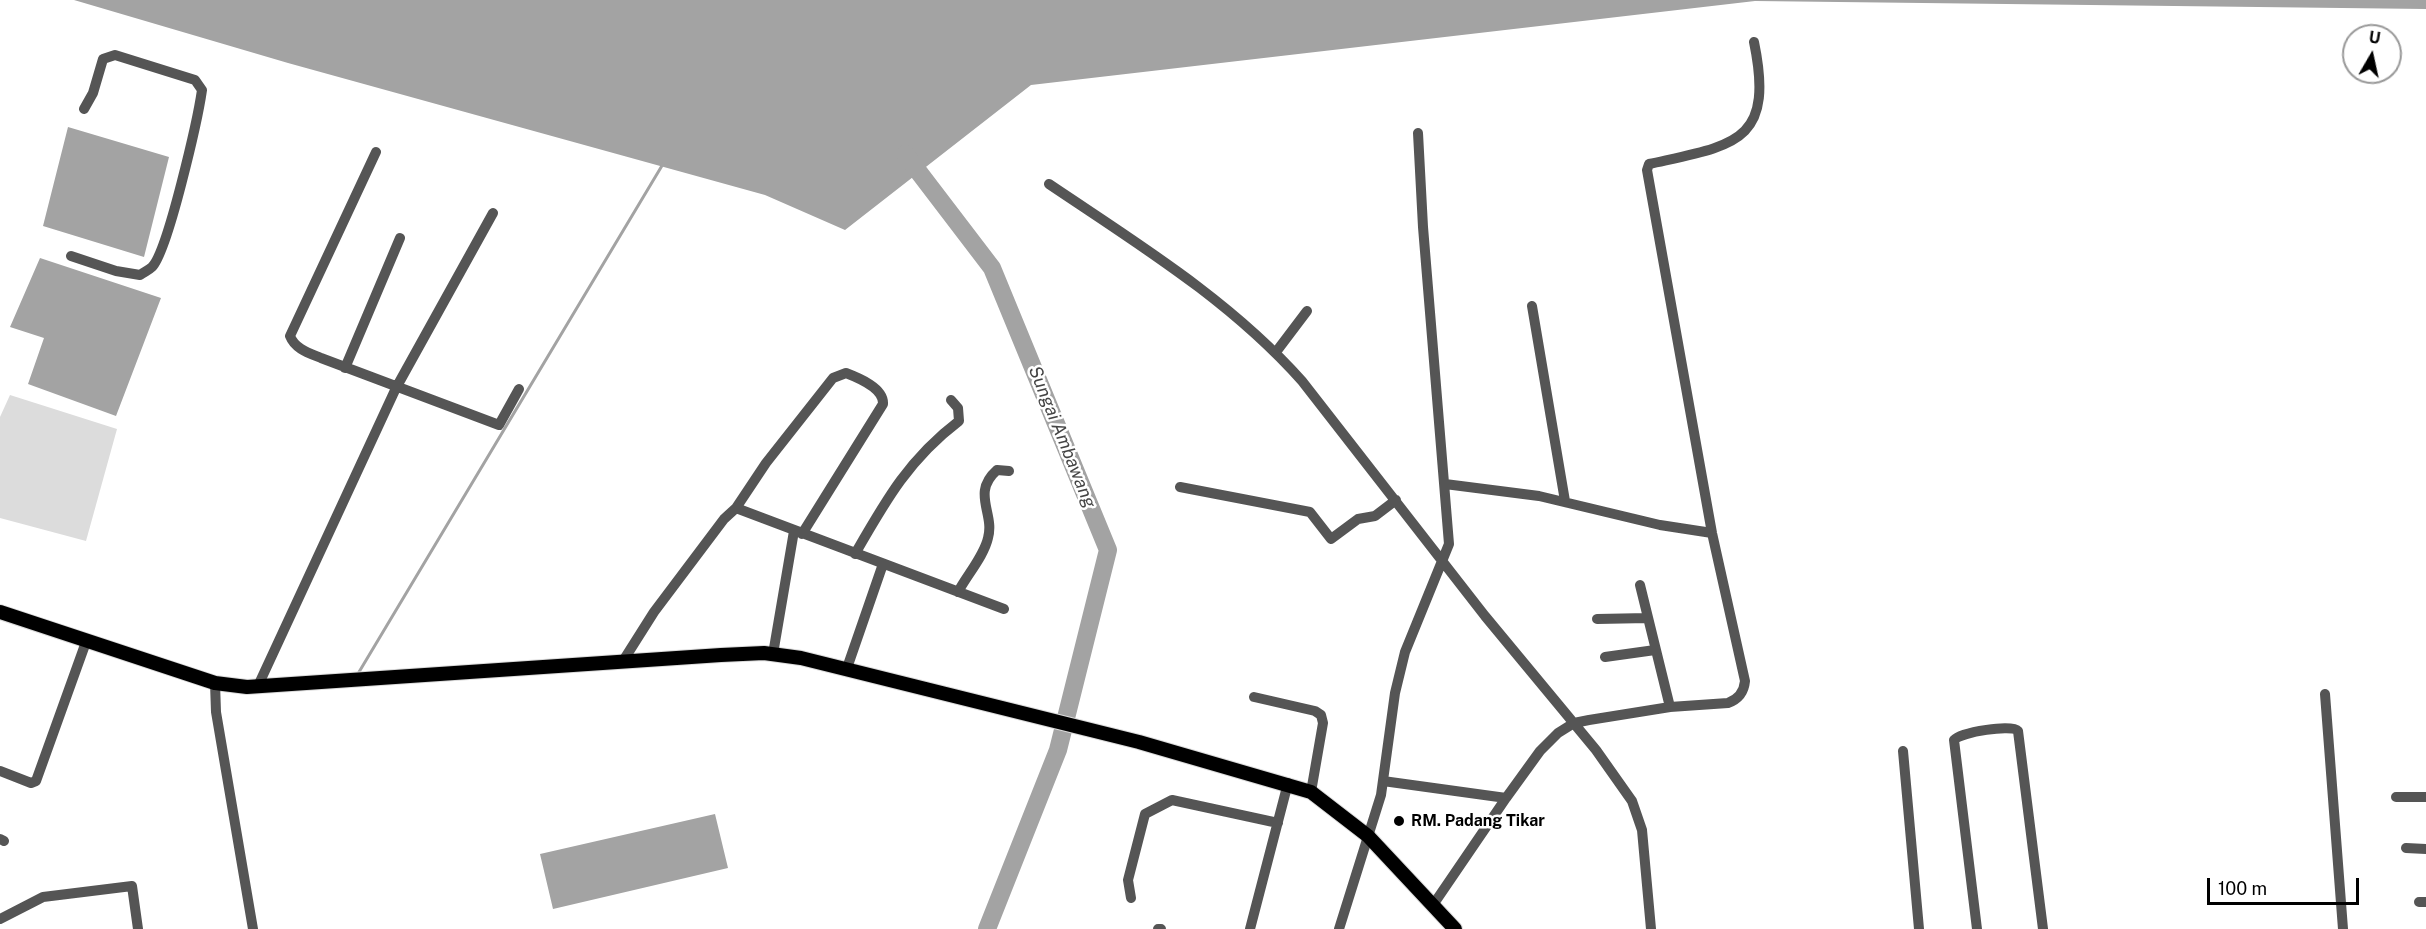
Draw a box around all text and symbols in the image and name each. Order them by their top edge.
north arrow [2342,24,2402,84]
text: U [2367,27,2382,48]
water label: Sungai Ambawang [1024,363,1100,511]
place label: RM. Padang Tikar [1411,811,1545,831]
marker: RM. Padang Tikar [1392,814,1406,828]
scale bar [2210,866,2362,904]
text: 100 m [2218,878,2267,899]

